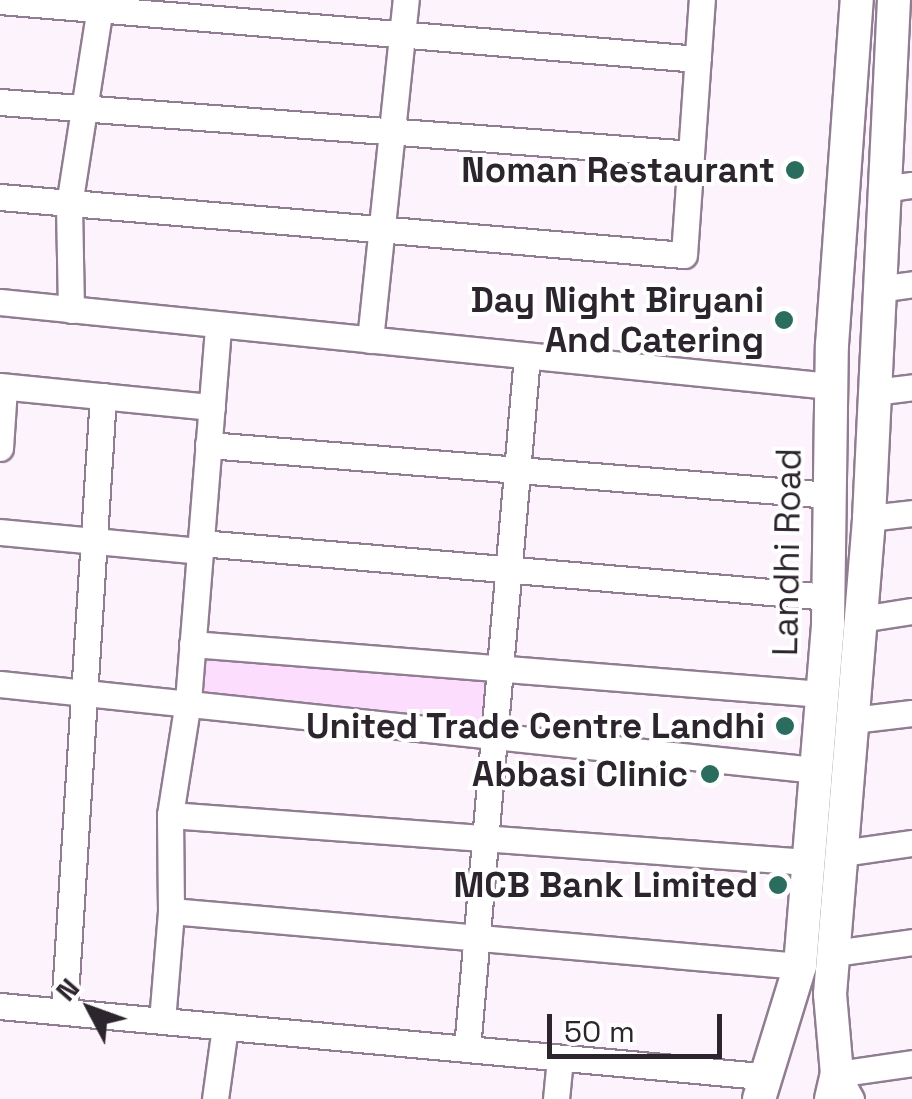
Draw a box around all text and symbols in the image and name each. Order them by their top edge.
place label: Noman Restaurant [461,149,775,191]
marker: Noman Restaurant [784,159,806,181]
place label: Day Night Biryani And Catering [470,279,764,361]
marker: Day Night Biryani And Catering [773,309,795,331]
street label: Landhi Road [764,448,810,656]
place label: United Trade Centre Landhi [305,705,765,747]
marker: United Trade Centre Landhi [774,715,796,737]
place label: Abbasi Clinic [472,753,688,795]
marker: Abbasi Clinic [697,761,723,787]
place label: MCB Bank Limited [453,864,758,906]
marker: MCB Bank Limited [767,874,789,896]
north arrow [40,959,140,1059]
text: N [48,970,87,1008]
scale bar [552,994,727,1056]
text: 50 m [564,1012,635,1051]

